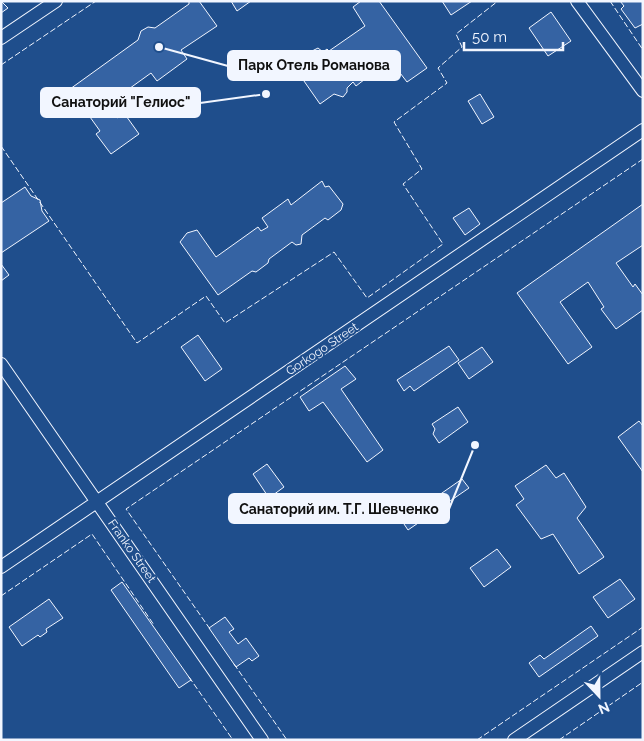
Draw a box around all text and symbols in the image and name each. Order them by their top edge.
scale bar [464,20,563,52]
text: 50 m [472,28,507,46]
callout: Парк Отель Романова [228,51,400,80]
text: Парк Отель Романова [238,57,390,73]
callout: Санаторий "Гелиос" [41,88,200,117]
text: Санаторий "Гелиос" [52,94,190,110]
street label: Gorkogo Street [283,320,361,378]
callout: Санаторий им. Т.Г. Шевченко [229,494,449,523]
text: Санаторий им. Т.Г. Шевченко [239,501,439,517]
street label: Franko Street [105,517,159,585]
north arrow [574,671,624,721]
text: N [596,699,612,717]

